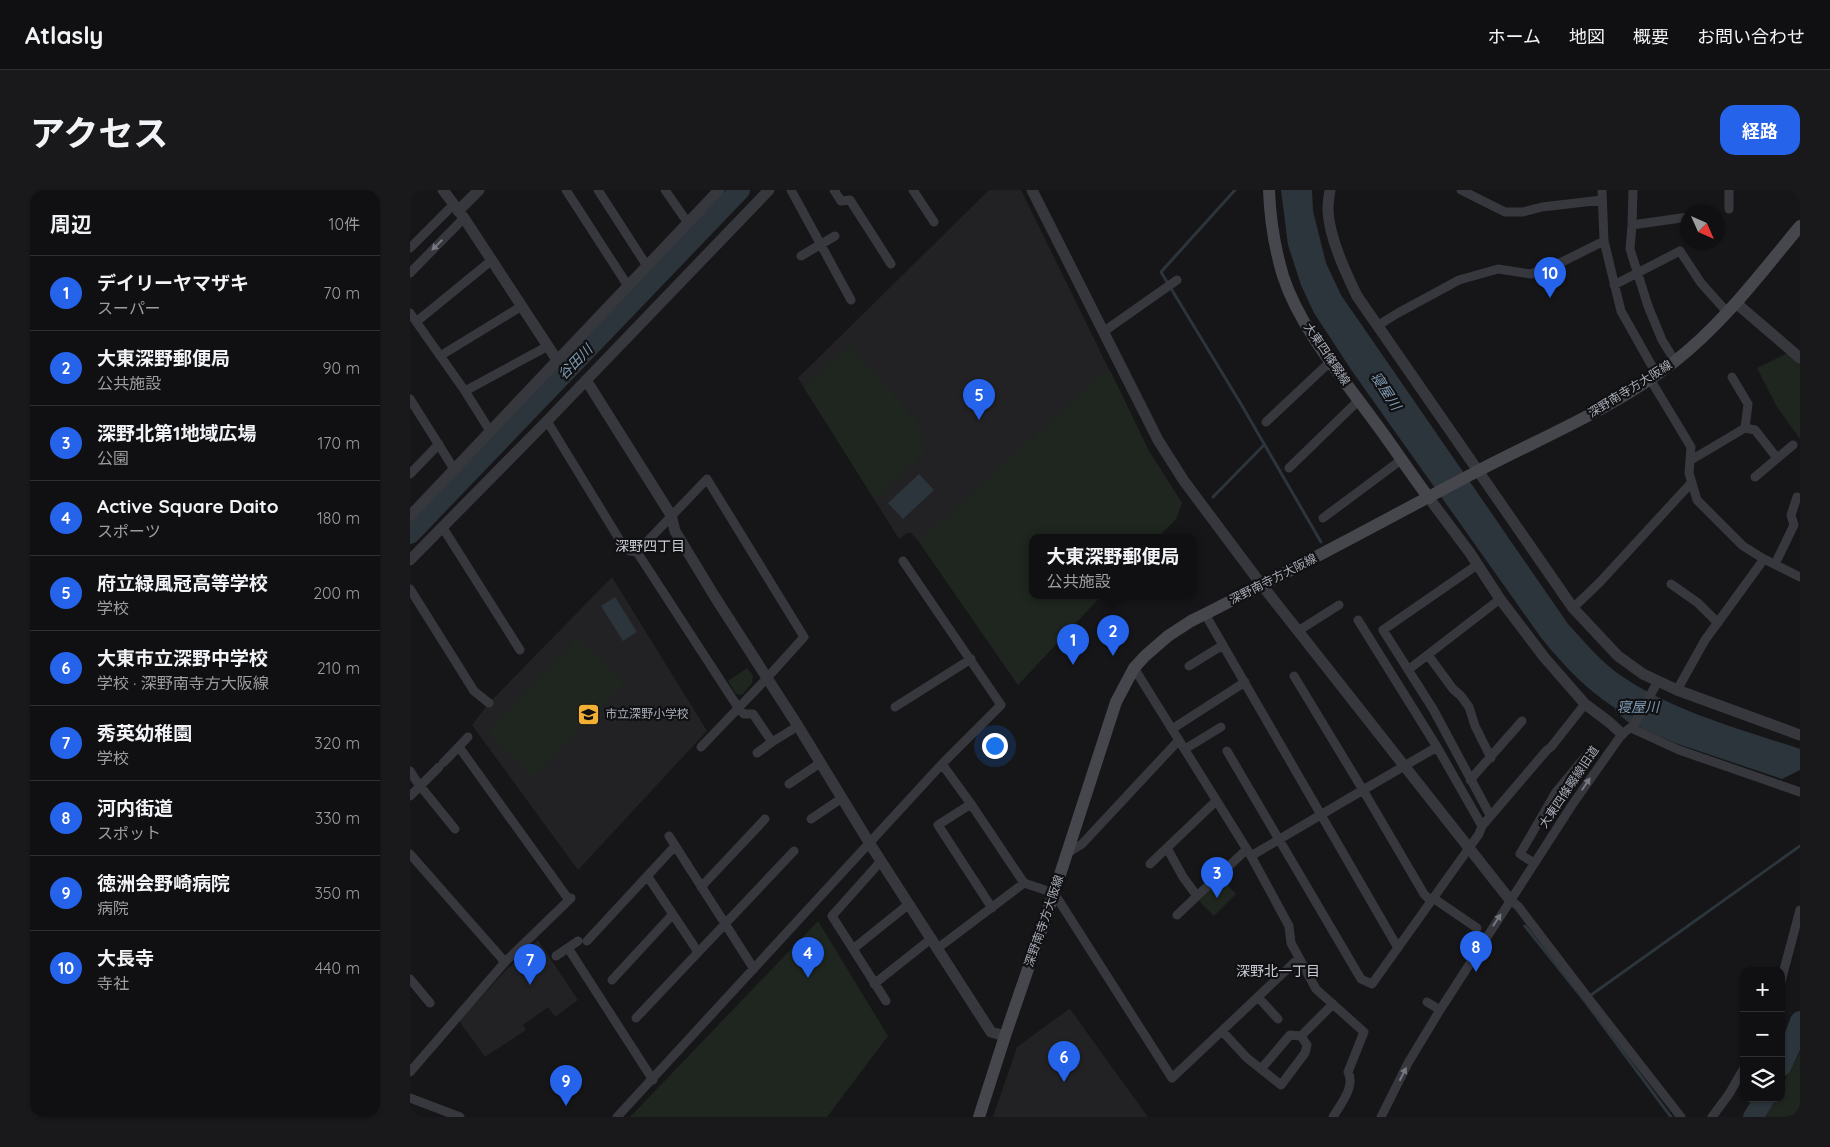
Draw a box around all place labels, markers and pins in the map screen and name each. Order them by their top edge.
pin: 10 [1534,257,1566,298]
pin: 5 [963,379,995,420]
pin: 2 [1097,615,1129,656]
pin: 1 [1057,624,1089,665]
school or university icon: 市立深野小学校 [577,702,601,726]
place label: 市立深野小学校 [605,706,689,721]
pin: 3 [1201,857,1233,898]
pin: 8 [1460,931,1492,972]
pin: 4 [792,937,824,978]
pin: 7 [514,944,546,985]
pin: 6 [1048,1041,1080,1082]
pin: 9 [550,1065,582,1106]

